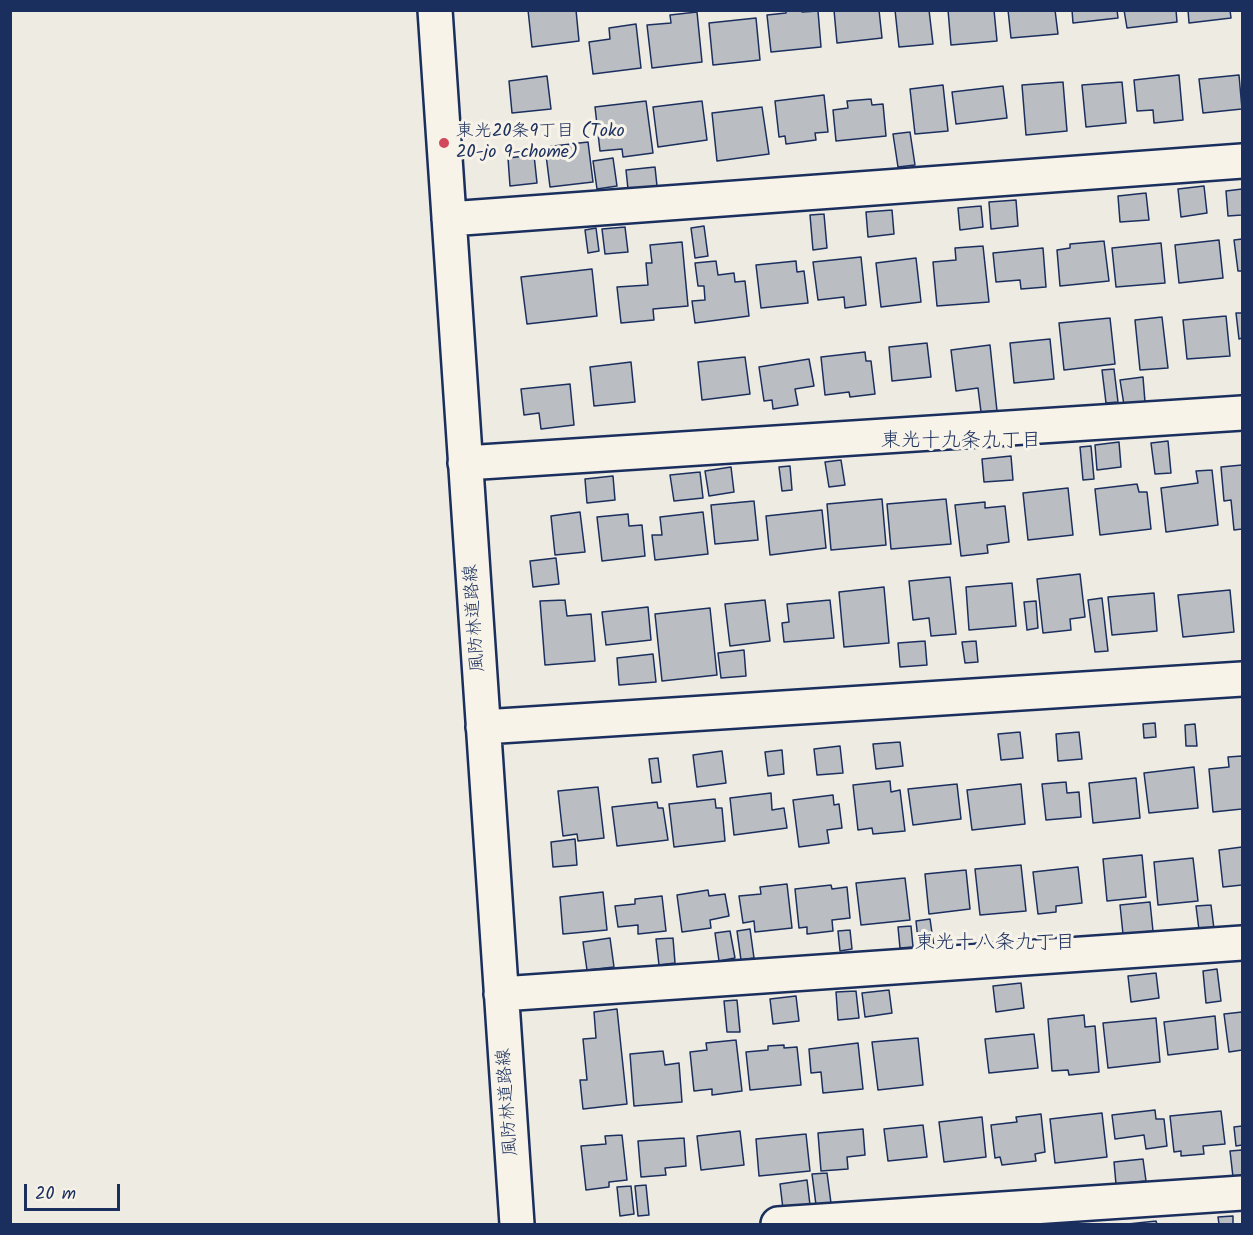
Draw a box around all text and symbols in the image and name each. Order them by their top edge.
place label: 東光20条9丁目 (Toko 20-jo 9-chome) [456,122,625,164]
marker: 東光20条9丁目 (Toko 20-jo 9-chome) [437,136,451,150]
district label: 東光十九条九丁目 [881,431,1041,455]
street label: 風防林道路線 [461,563,491,673]
district label: 東光十八条九丁目 [915,933,1075,957]
street label: 風防林道路線 [494,1047,524,1157]
scale bar [27,1172,123,1210]
text: 20 m [35,1180,76,1209]

